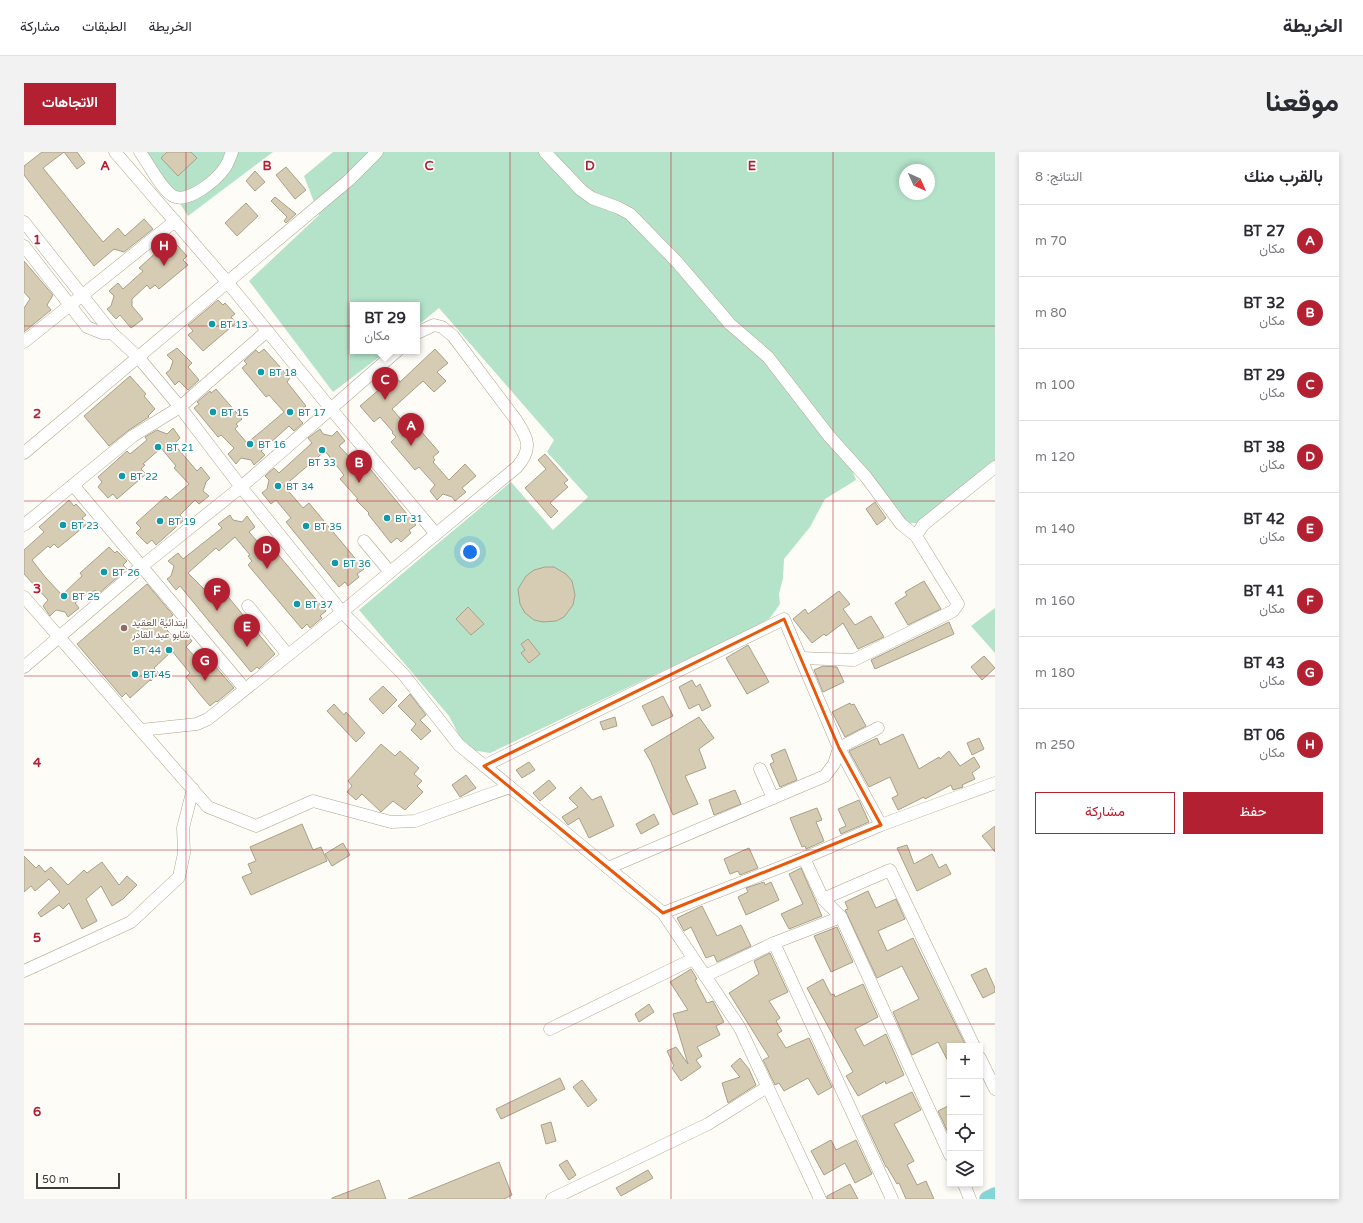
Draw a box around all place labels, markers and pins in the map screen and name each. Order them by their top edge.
pin: H [151,233,177,266]
marker: BT 13 [207,319,217,329]
place label: BT 13 [220,319,248,331]
marker: BT 18 [256,367,266,377]
place label: BT 18 [269,367,297,379]
pin: C [372,367,398,400]
marker: BT 15 [208,407,218,417]
place label: BT 15 [221,407,249,419]
marker: BT 17 [285,407,295,417]
place label: BT 17 [298,407,326,419]
pin: A [398,413,424,446]
marker: BT 16 [245,439,255,449]
place label: BT 16 [258,439,286,451]
marker: BT 21 [153,442,163,452]
place label: BT 21 [166,442,194,454]
marker: BT 33 [317,445,327,455]
pin: B [346,450,372,483]
place label: BT 33 [308,457,336,469]
marker: BT 22 [117,471,127,481]
place label: BT 22 [130,471,158,483]
marker: BT 34 [273,481,283,491]
place label: BT 34 [286,481,314,493]
marker: BT 31 [382,513,392,523]
place label: BT 31 [395,513,423,525]
marker: BT 19 [155,516,165,526]
place label: BT 19 [168,516,196,528]
marker: BT 23 [58,520,68,530]
place label: BT 23 [71,520,99,532]
marker: BT 35 [301,521,311,531]
place label: BT 35 [314,521,342,533]
pin: D [254,536,280,569]
marker: BT 36 [330,558,340,568]
place label: BT 36 [343,558,371,570]
marker: BT 26 [99,567,109,577]
place label: BT 26 [112,567,140,579]
pin: F [204,578,230,611]
marker: BT 25 [59,591,69,601]
place label: BT 25 [72,591,100,603]
marker: BT 37 [292,599,302,609]
place label: BT 37 [305,599,333,611]
pin: E [234,614,260,647]
place label: إبتدائية العقيد شابو عبد القادر [131,617,190,641]
marker: إبتدائية العقيد شابو عبد القادر [119,623,129,633]
place label: BT 44 [133,645,161,657]
marker: BT 44 [164,645,174,655]
pin: G [192,648,218,681]
marker: BT 45 [130,669,140,679]
place label: BT 45 [143,669,171,681]

